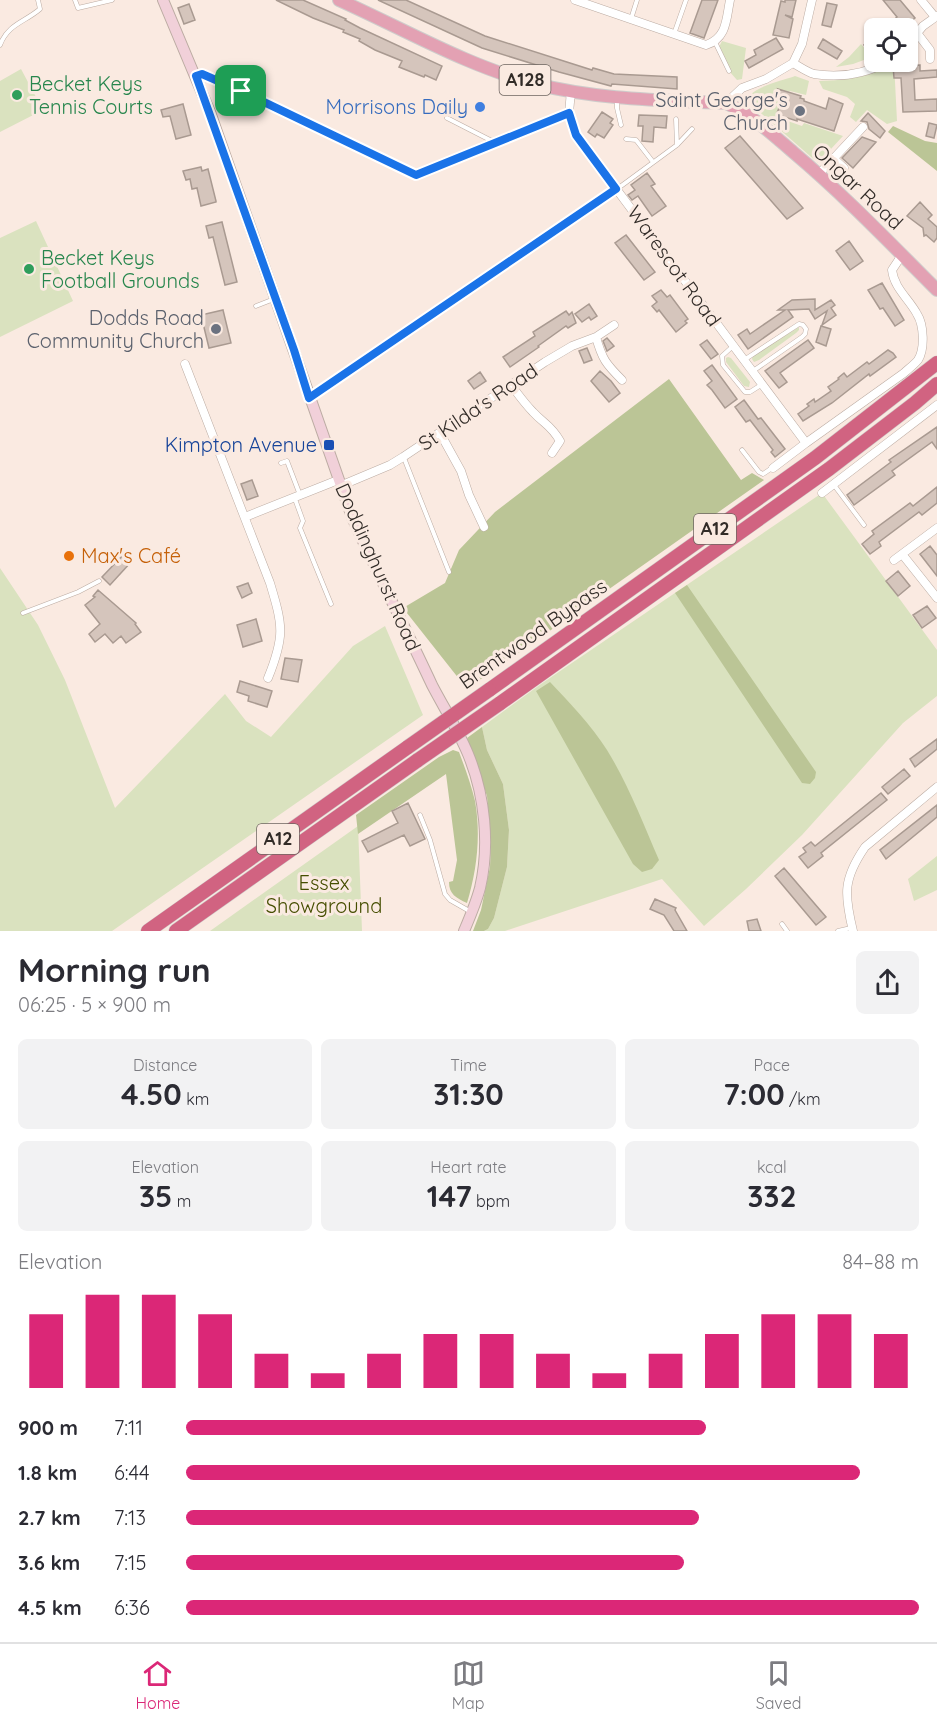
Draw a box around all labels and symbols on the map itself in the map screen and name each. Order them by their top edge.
pin [215,65,266,116]
road number: A128 [500,65,550,95]
place label: Becket Keys Tennis Courts [29,71,153,119]
place label: Saint George's Church [655,87,788,135]
marker: Becket Keys Tennis Courts [10,88,24,102]
place label: Morrisons Daily [325,94,468,119]
marker: Morrisons Daily [473,100,487,114]
marker: Saint George's Church [793,104,807,118]
street label: Ongar Road [808,139,909,235]
street label: Warescot Road [622,200,727,331]
place label: Becket Keys Football Grounds [41,245,200,293]
marker: Becket Keys Football Grounds [22,262,36,276]
place label: Dodds Road Community Church [27,305,204,353]
marker: Dodds Road Community Church [209,322,223,336]
street label: St Kilda's Road [413,358,542,456]
place label: Kimpton Avenue [165,432,317,457]
marker: Kimpton Avenue [322,438,336,452]
street label: Doddinghurst Road [330,479,427,654]
road number: A12 [694,514,736,544]
place label: Max's Café [81,543,181,568]
marker: Max's Café [62,549,76,563]
street label: Brentwood Bypass [454,573,612,694]
road number: A12 [257,824,299,854]
park label: Essex Showground [266,870,382,918]

